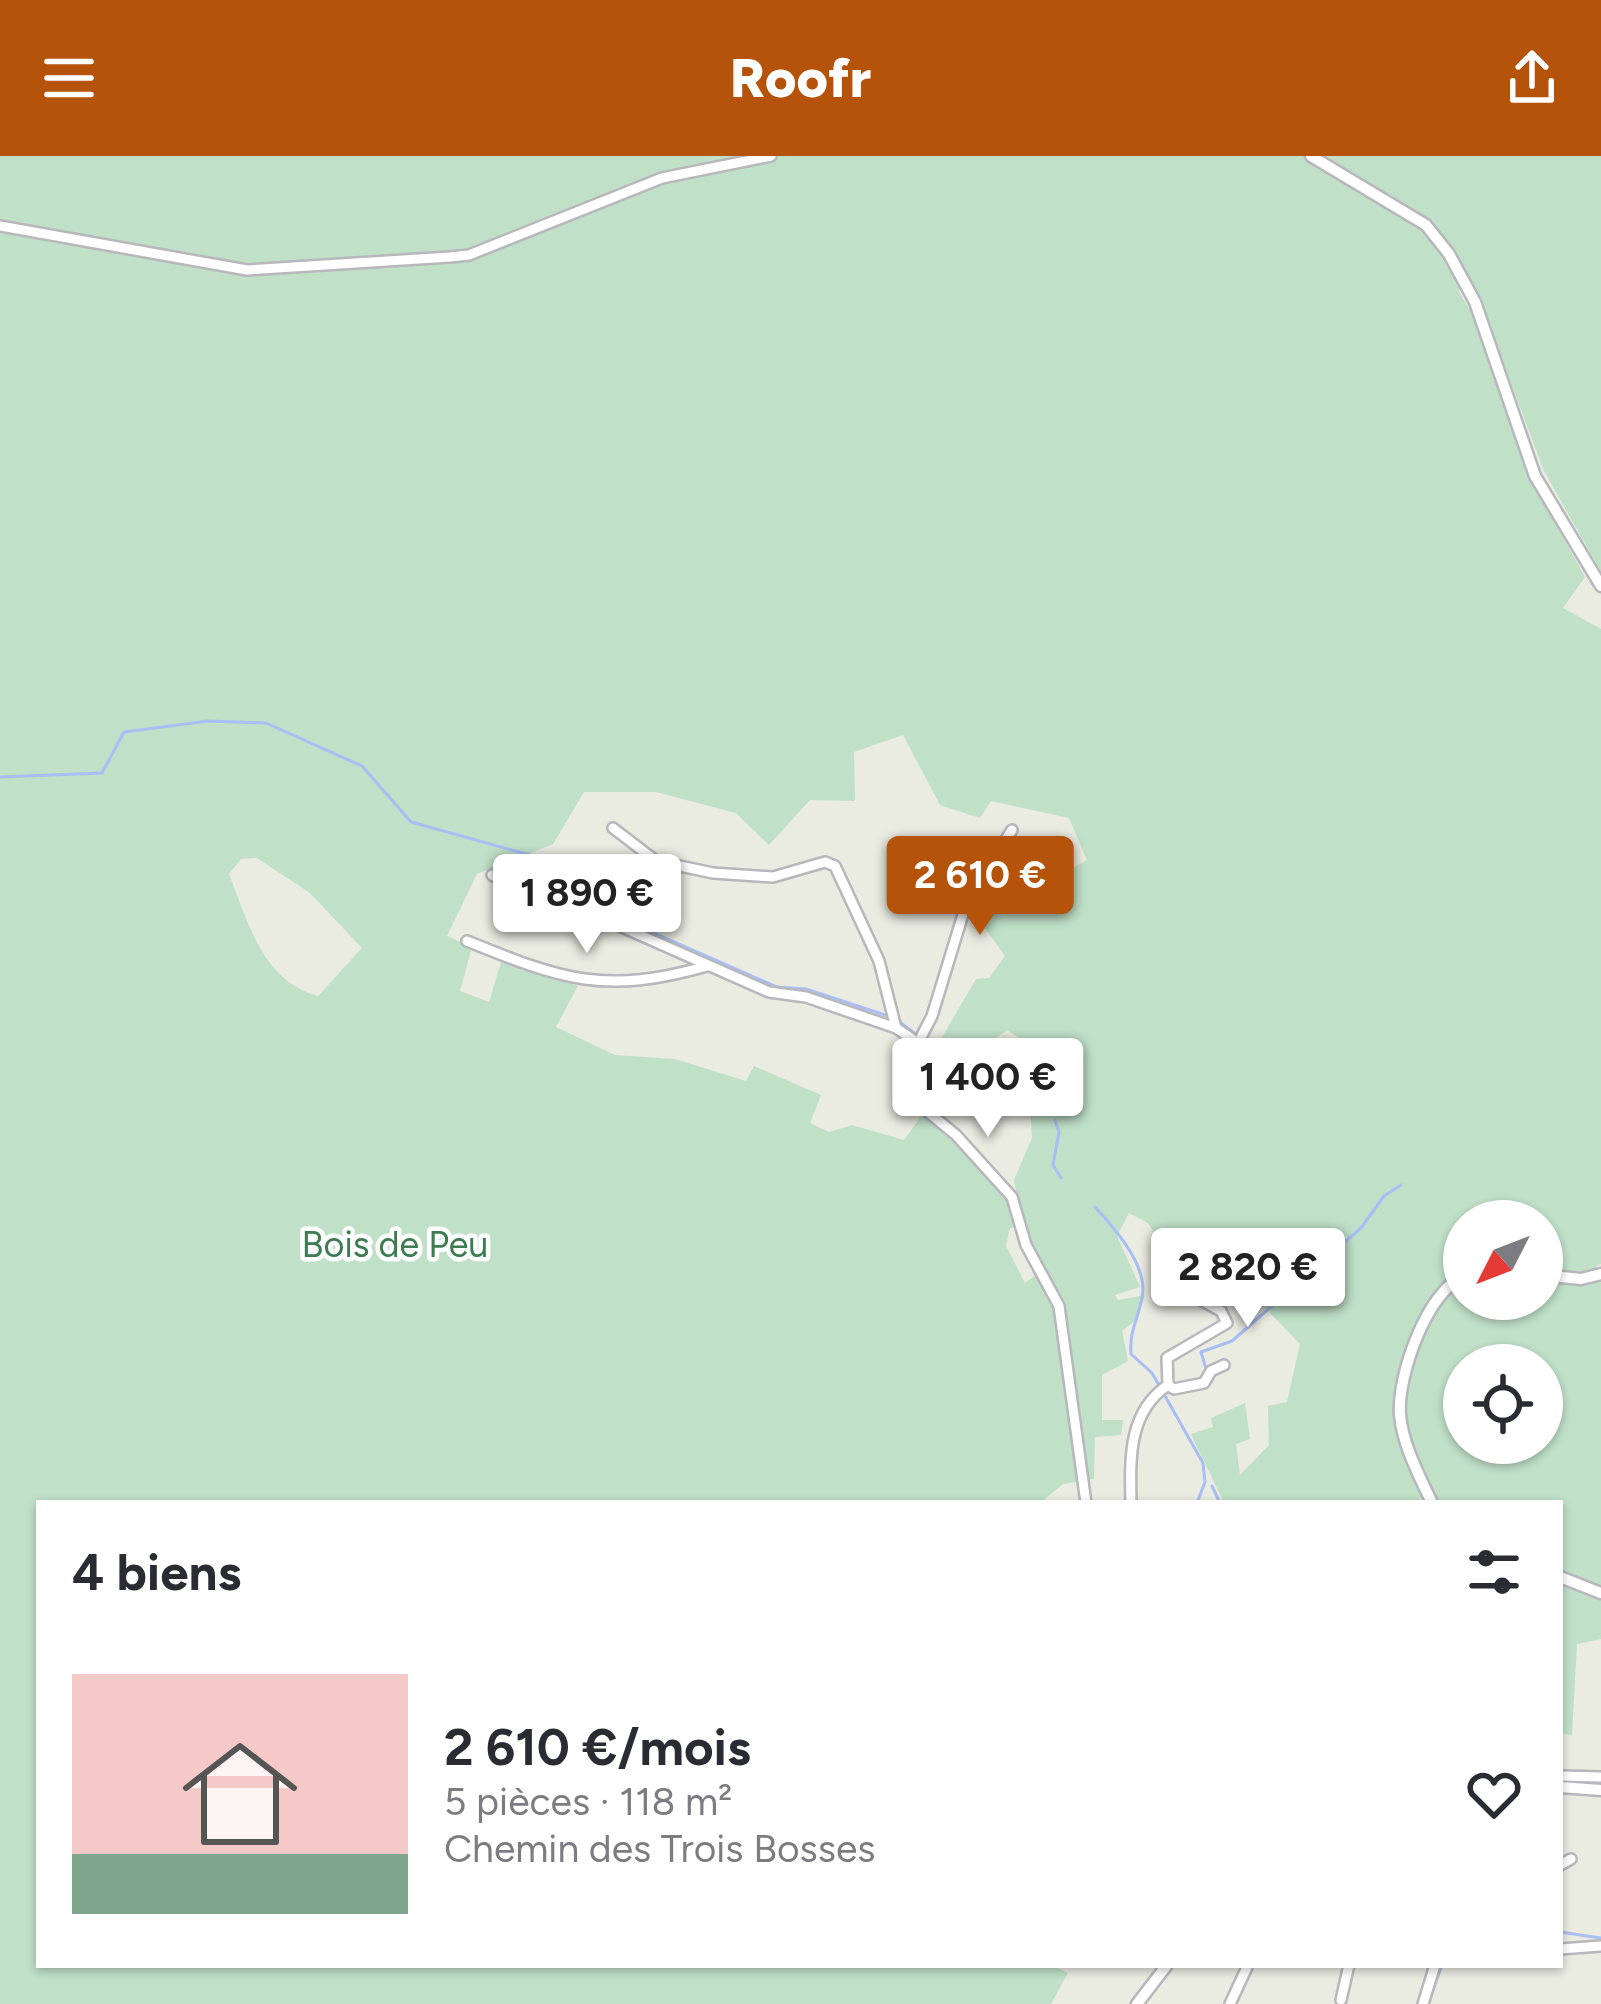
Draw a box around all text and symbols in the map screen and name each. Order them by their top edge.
icon: menu [36,45,102,111]
icon: share [1499,45,1565,111]
text: Roofr [730,46,871,111]
pin: 2 610 € [869,836,1091,938]
text: 2 610 € [914,851,1046,898]
pin: 1 890 € [476,854,698,956]
text: 1 890 € [520,869,654,916]
pin: 1 400 € [877,1038,1099,1140]
text: 1 400 € [919,1053,1057,1100]
north arrow [1443,1200,1563,1320]
map controls [1443,1200,1563,1464]
park label: Bois de Peu [302,1223,488,1266]
pin: 2 820 € [1137,1228,1359,1330]
text: 2 820 € [1178,1243,1318,1290]
button: locate [1443,1344,1563,1464]
icon: filters [1461,1539,1527,1605]
text: 4 biens [72,1542,241,1603]
text: 2 610 €/mois [444,1717,751,1778]
icon: home [168,1722,312,1866]
icon: heart [1461,1761,1527,1827]
text: 5 pièces · 118 m² [444,1778,732,1825]
text: Chemin des Trois Bosses [444,1825,875,1872]

